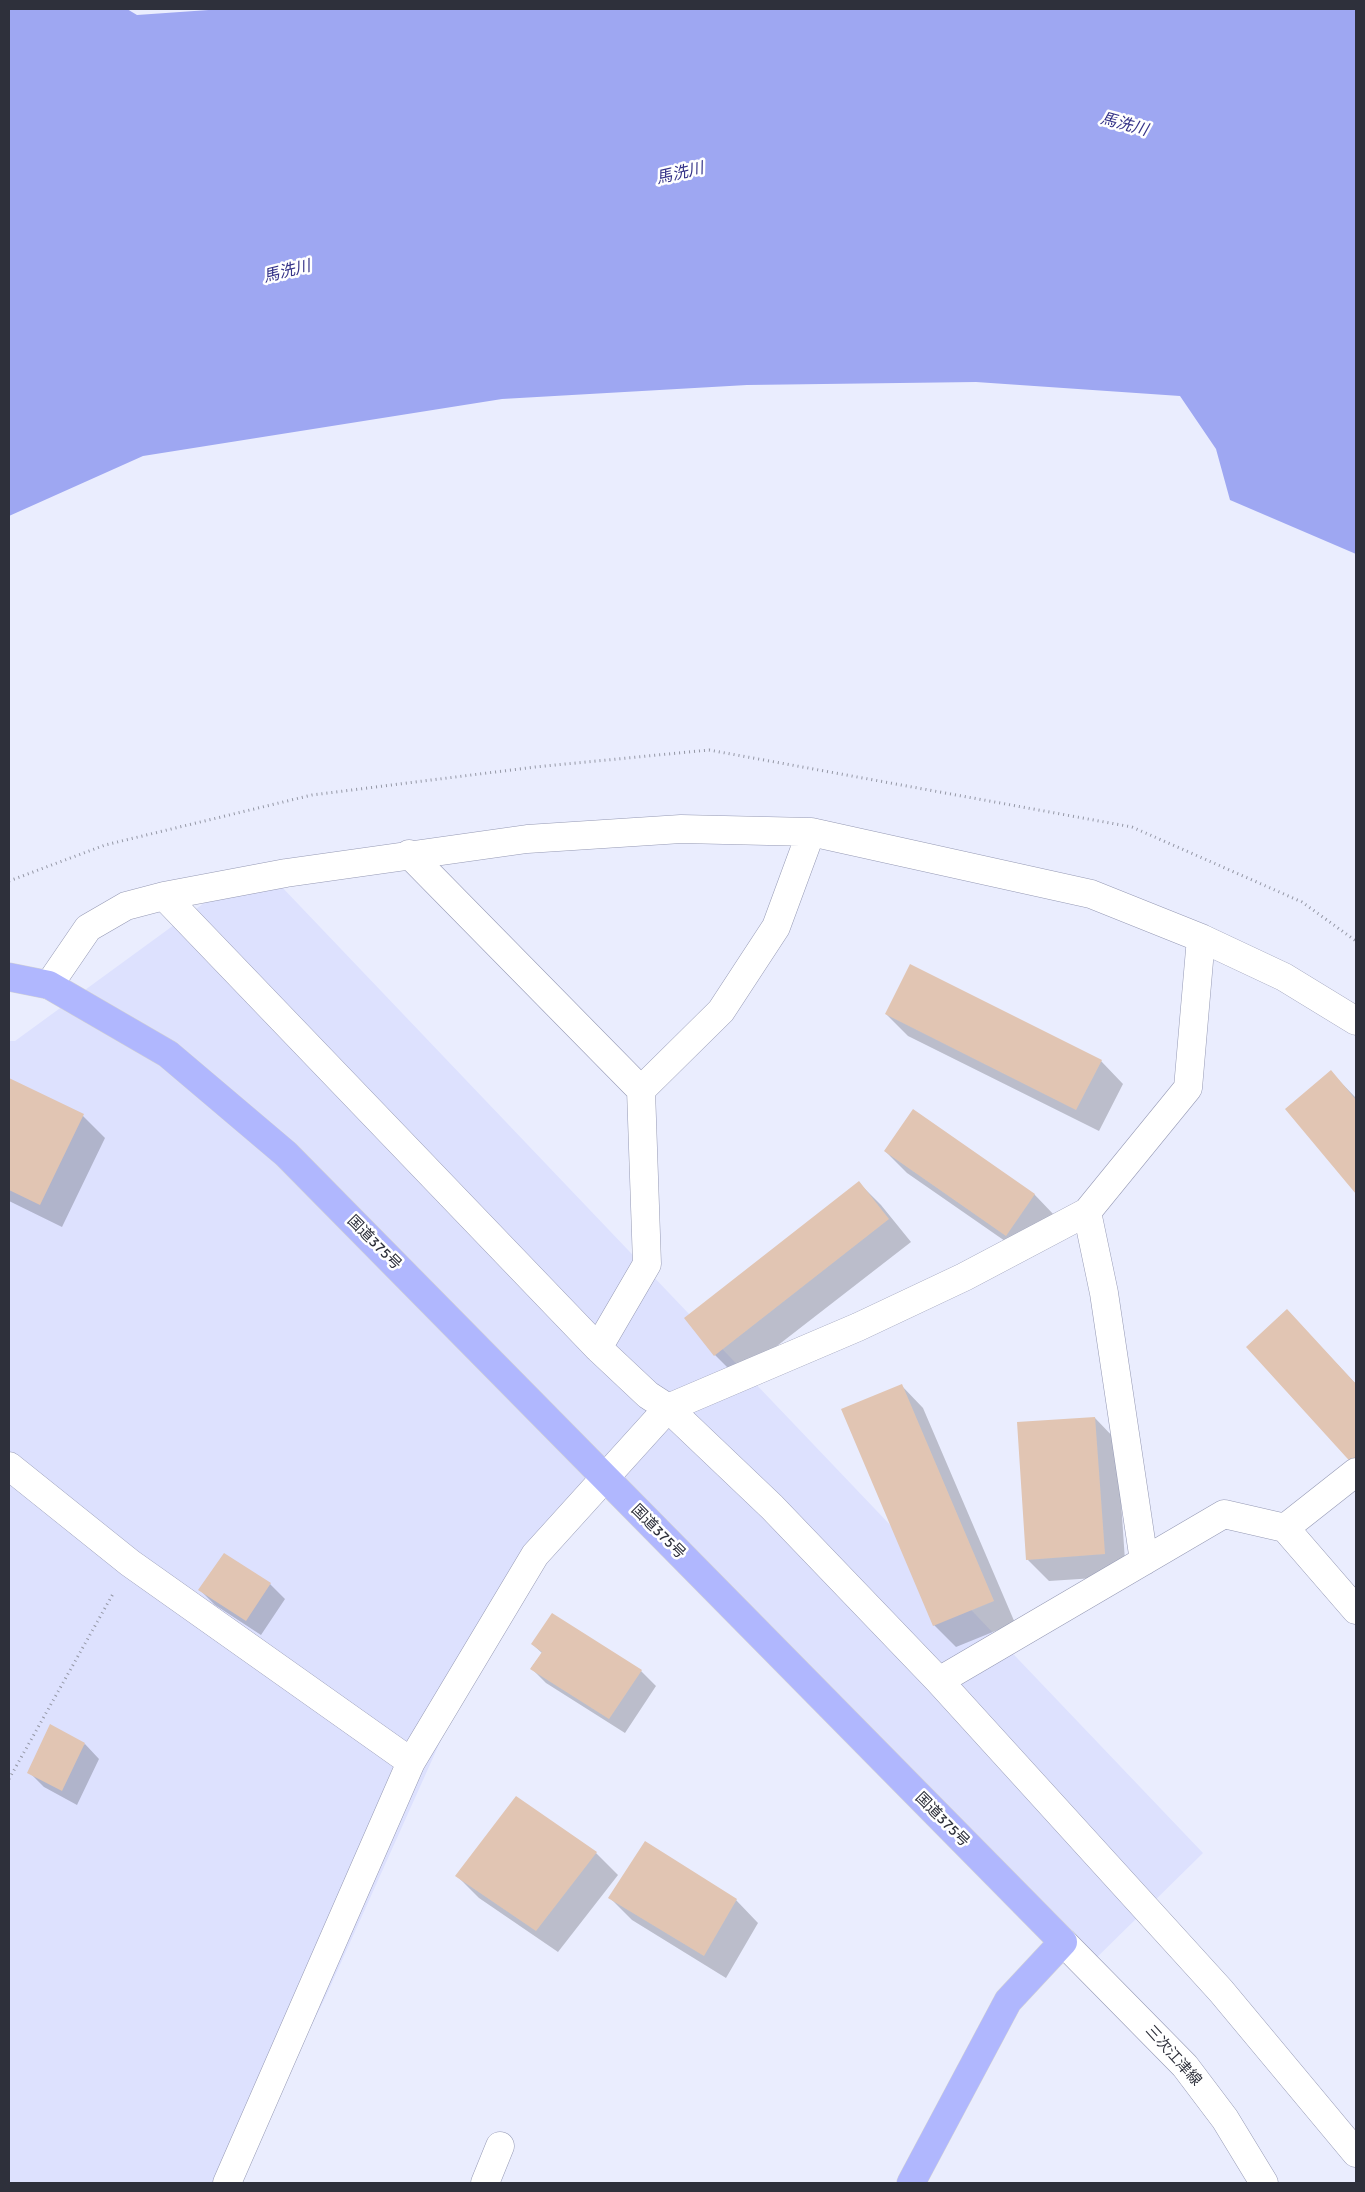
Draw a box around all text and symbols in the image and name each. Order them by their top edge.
water label: 馬洗川 [1098,110,1150,140]
water label: 馬洗川 [654,159,706,189]
water label: 馬洗川 [261,257,313,287]
street label: 国道375号 [343,1212,405,1274]
street label: 国道375号 [627,1501,689,1563]
street label: 国道375号 [911,1789,973,1851]
street label: 三次江津線 [1141,2022,1205,2090]

